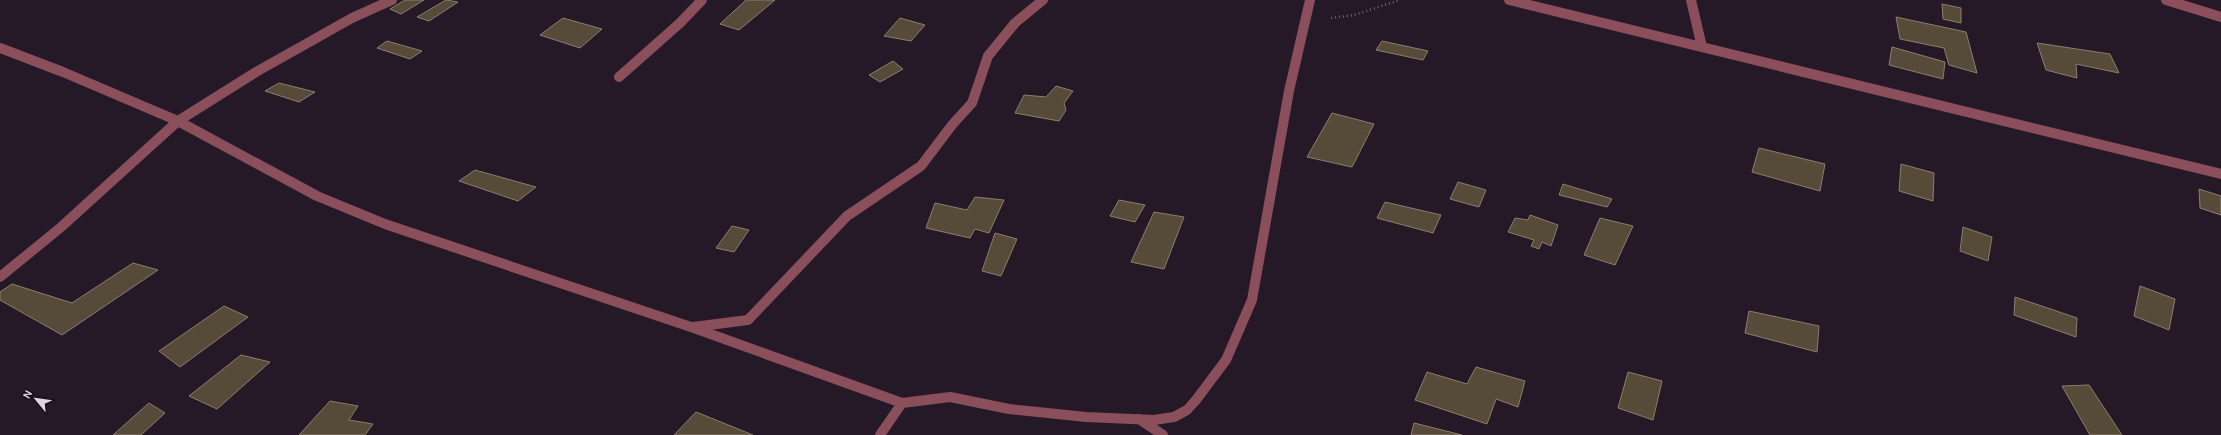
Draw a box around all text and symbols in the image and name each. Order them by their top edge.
north arrow [16,379,56,419]
text: N [20,388,35,401]

